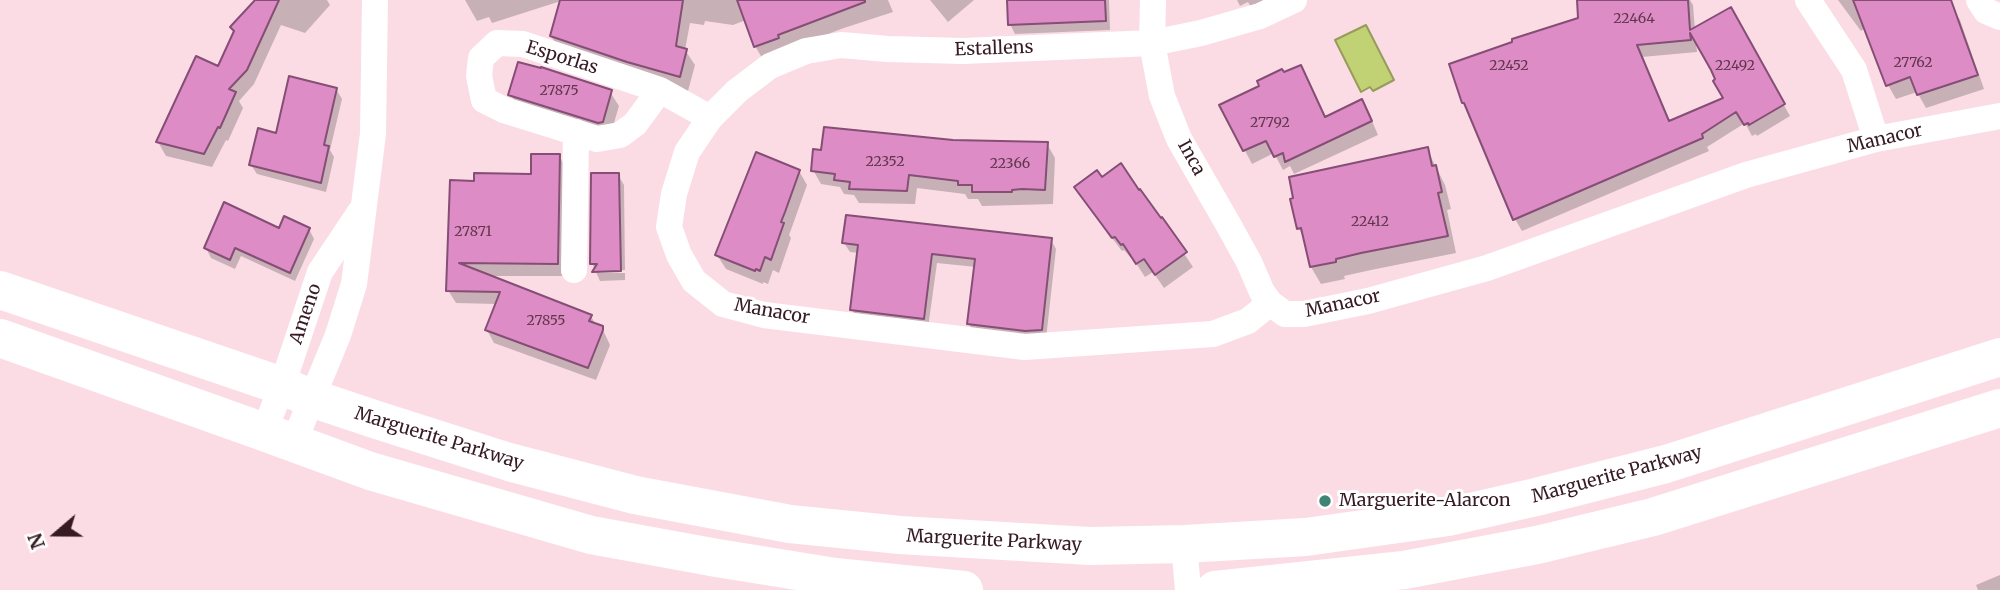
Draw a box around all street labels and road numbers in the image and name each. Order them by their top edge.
street label: Esporlas [523,37,601,79]
street label: Estallens [954,37,1034,61]
street label: Manacor [1845,120,1925,158]
street label: Inca [1173,137,1209,179]
street label: Ameno [286,281,326,347]
street label: Manacor [1303,285,1383,323]
street label: Manacor [732,295,812,329]
street label: Marguerite Parkway [352,403,526,475]
street label: Marguerite Parkway [1529,442,1705,508]
street label: Marguerite Parkway [906,526,1082,556]

